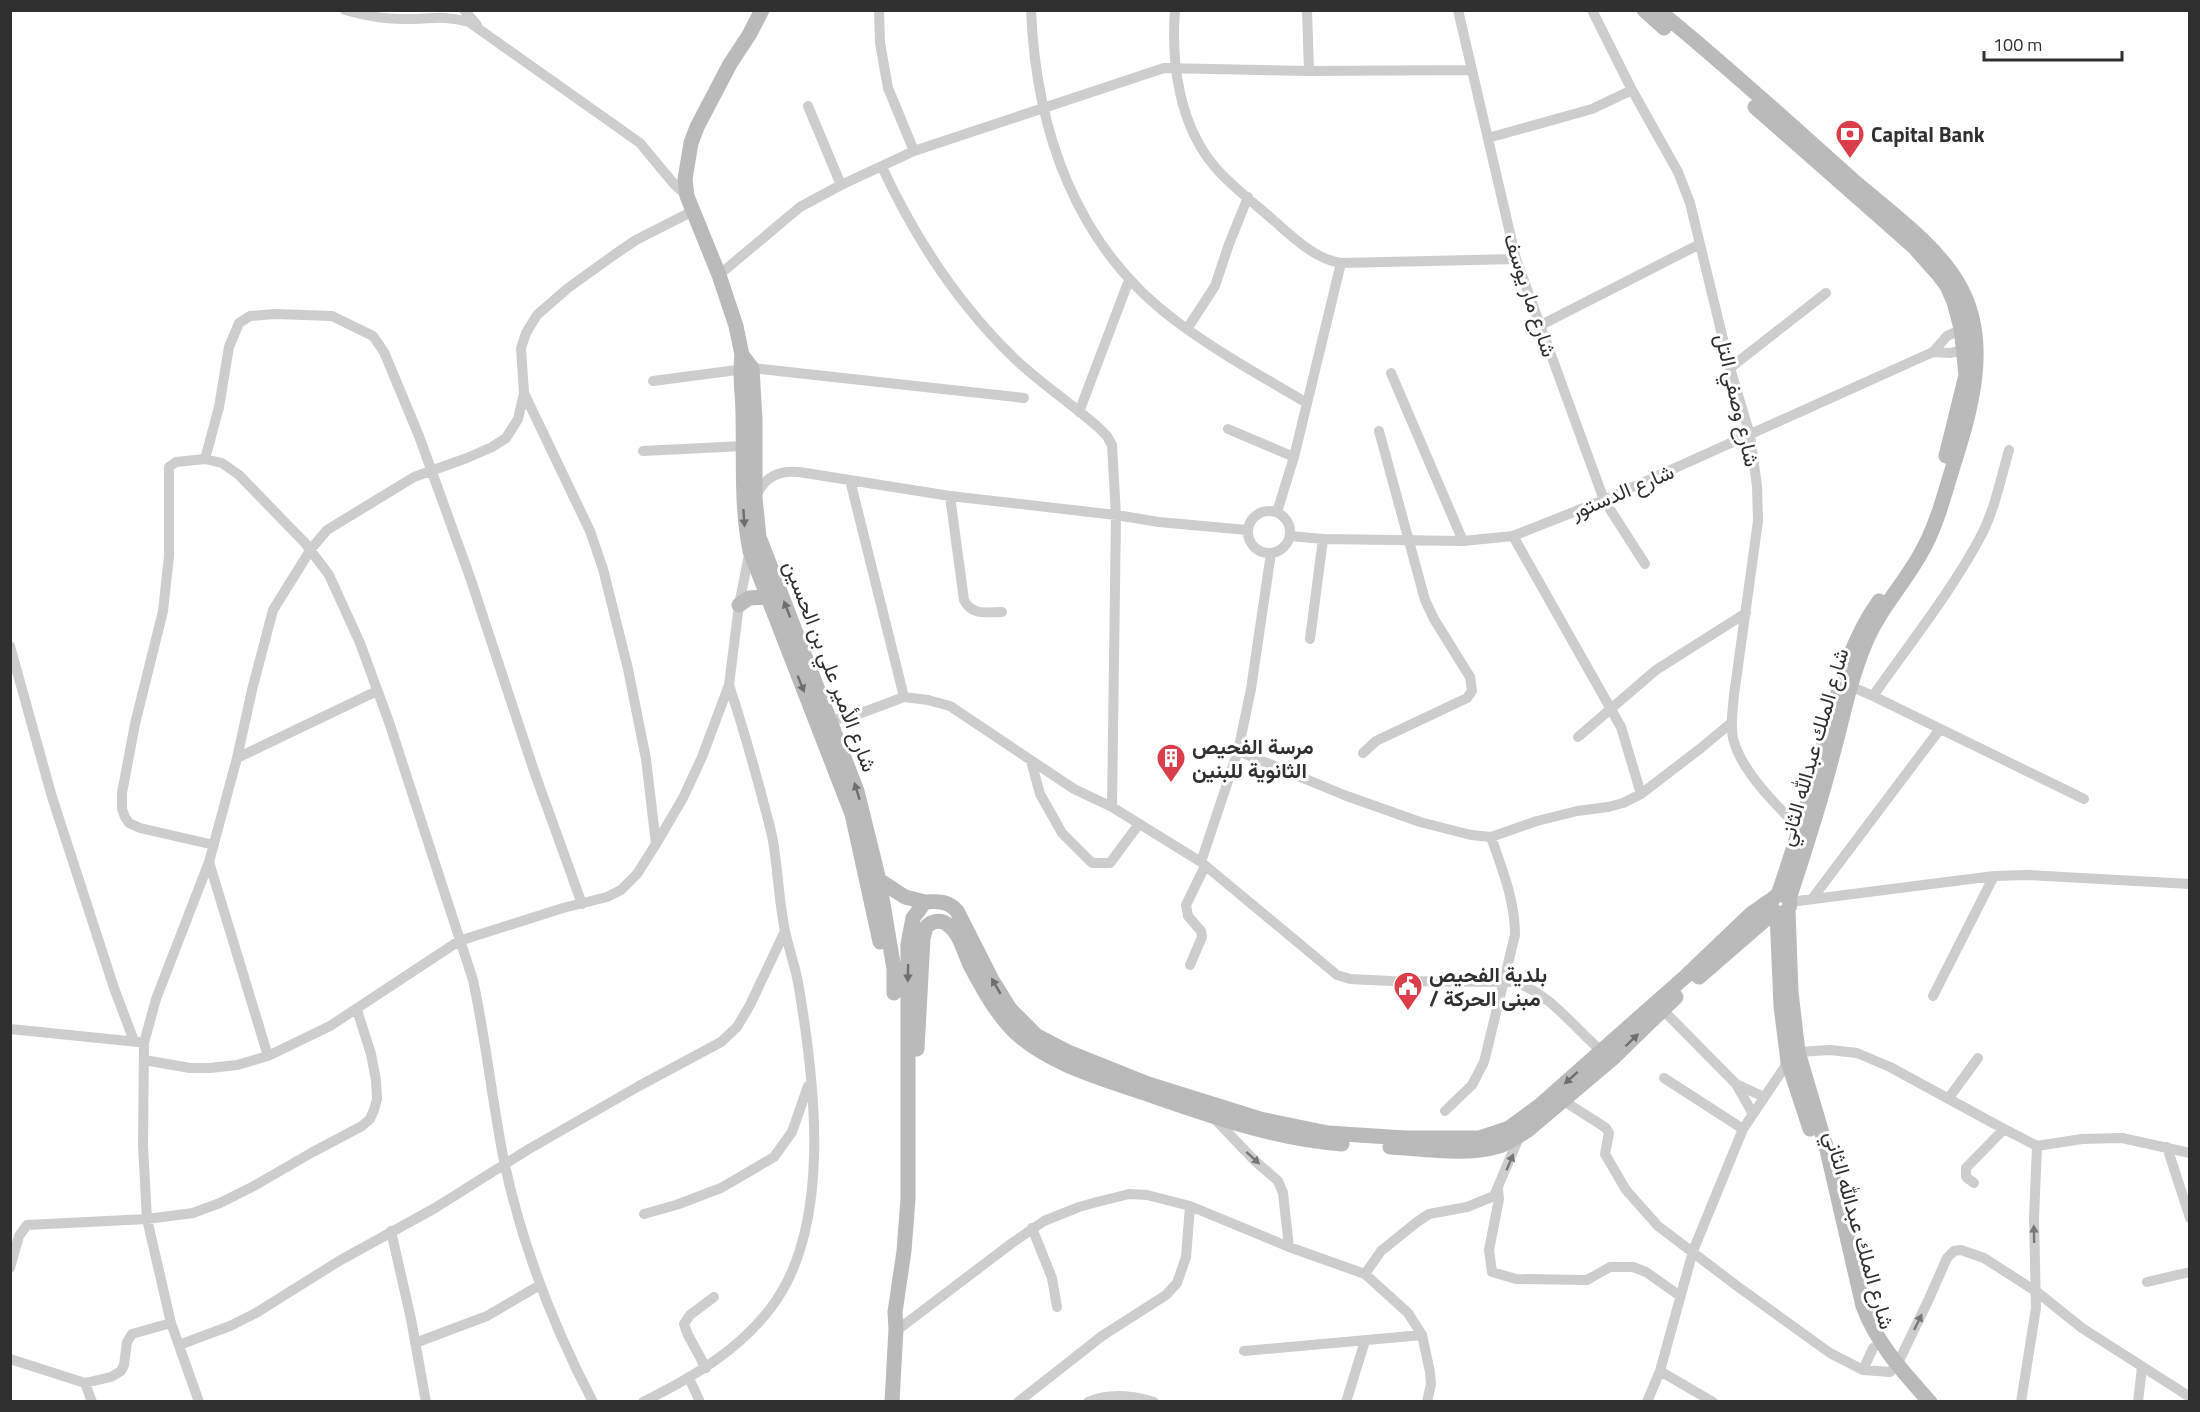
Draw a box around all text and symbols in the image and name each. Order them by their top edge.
scale bar [1984,24,2122,62]
text: 100 m [1993,31,2042,58]
bank icon: Capital Bank [1834,118,1866,160]
place label: Capital Bank [1871,118,1985,150]
street label: شارع مار يوسف [1496,229,1566,361]
street label: شارع وصفي التل [1705,330,1769,470]
street label: شارع الدستور [1564,455,1679,528]
one-way arrow [740,508,749,527]
street label: شارع الأمير علي بن الحسين [774,556,886,777]
one-way arrow [782,600,792,618]
street label: شارع الملك عبدالله الثاني [1769,644,1859,850]
one-way arrow [797,675,806,693]
place label: مرسة الفحيص الثانوية للبنين [1192,730,1314,786]
building icon: مرسة الفحيص الثانوية للبنين [1155,742,1187,784]
one-way arrow [852,782,861,800]
place label: بلدية الفحيص / مبنى الحركة [1429,958,1547,1014]
one-way arrow [903,964,913,983]
public building icon: بلدية الفحيص / مبنى الحركة [1392,970,1424,1012]
one-way arrow [991,977,1001,994]
one-way arrow [1625,1034,1639,1048]
one-way arrow [1563,1071,1578,1085]
street label: شارع الملك عبدالله الثاني [1814,1127,1904,1333]
one-way arrow [1245,1151,1260,1165]
one-way arrow [1505,1153,1515,1171]
one-way arrow [2029,1225,2039,1244]
one-way arrow [1913,1313,1923,1331]

